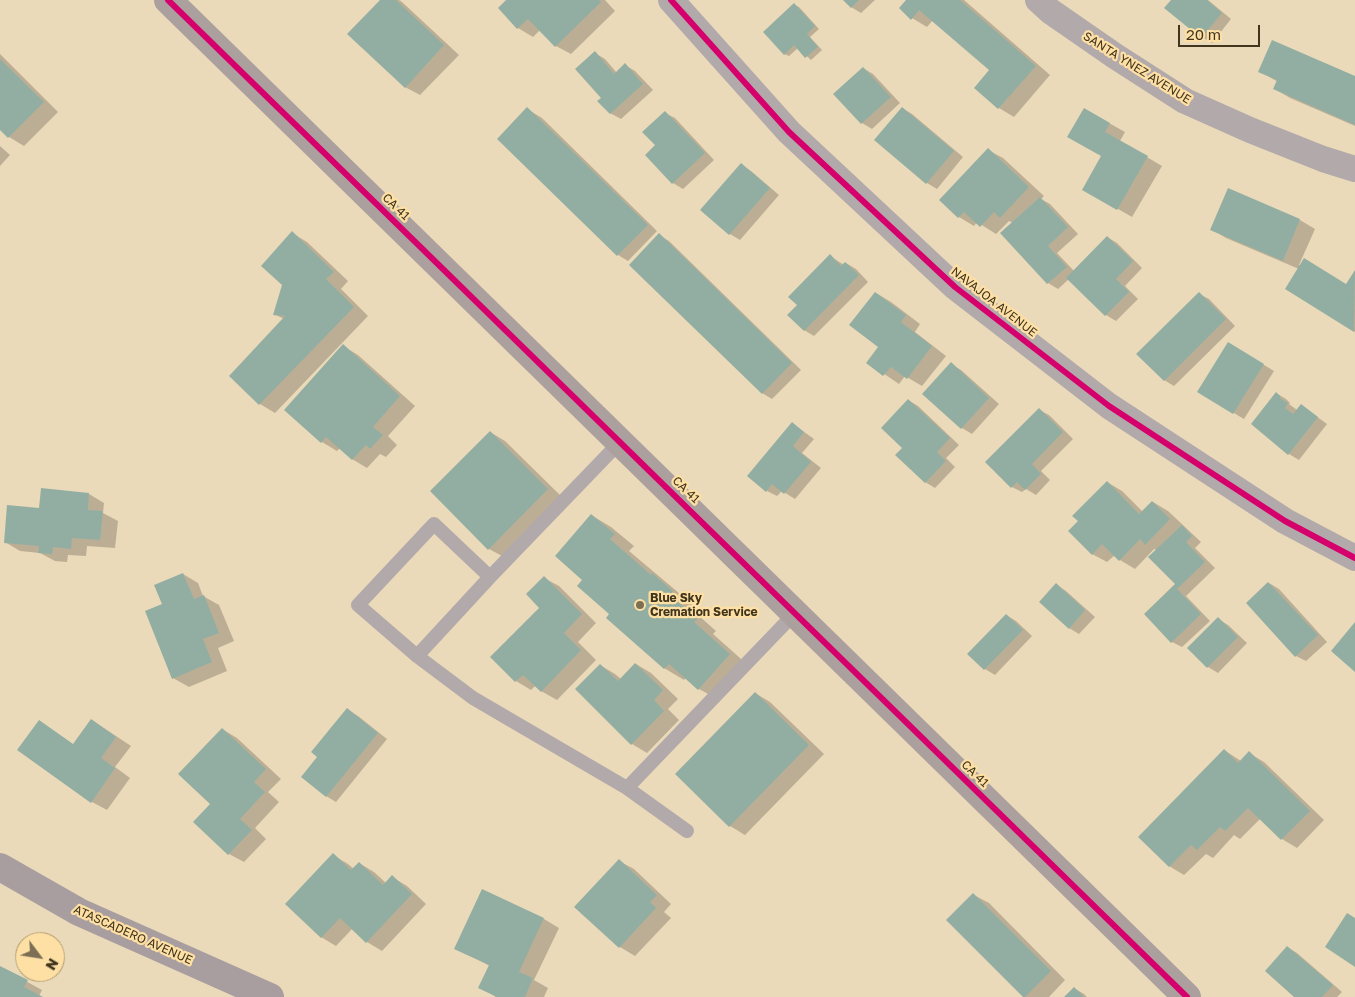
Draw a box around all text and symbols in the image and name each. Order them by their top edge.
scale bar [1180,15,1262,47]
text: 20 m [1186,25,1221,43]
street label: SANTA YNEZ AVENUE [1081,29,1193,107]
street label: CA 41 [379,191,413,223]
street label: NAVAJOA AVENUE [948,264,1040,340]
street label: CA 41 [669,474,703,506]
place label: Blue Sky Cremation Service [650,591,758,619]
marker: Blue Sky Cremation Service [634,599,646,611]
street label: CA 41 [958,758,992,790]
street label: ATASCADERO AVENUE [71,902,195,968]
north arrow [15,932,65,982]
text: N [42,956,62,973]

